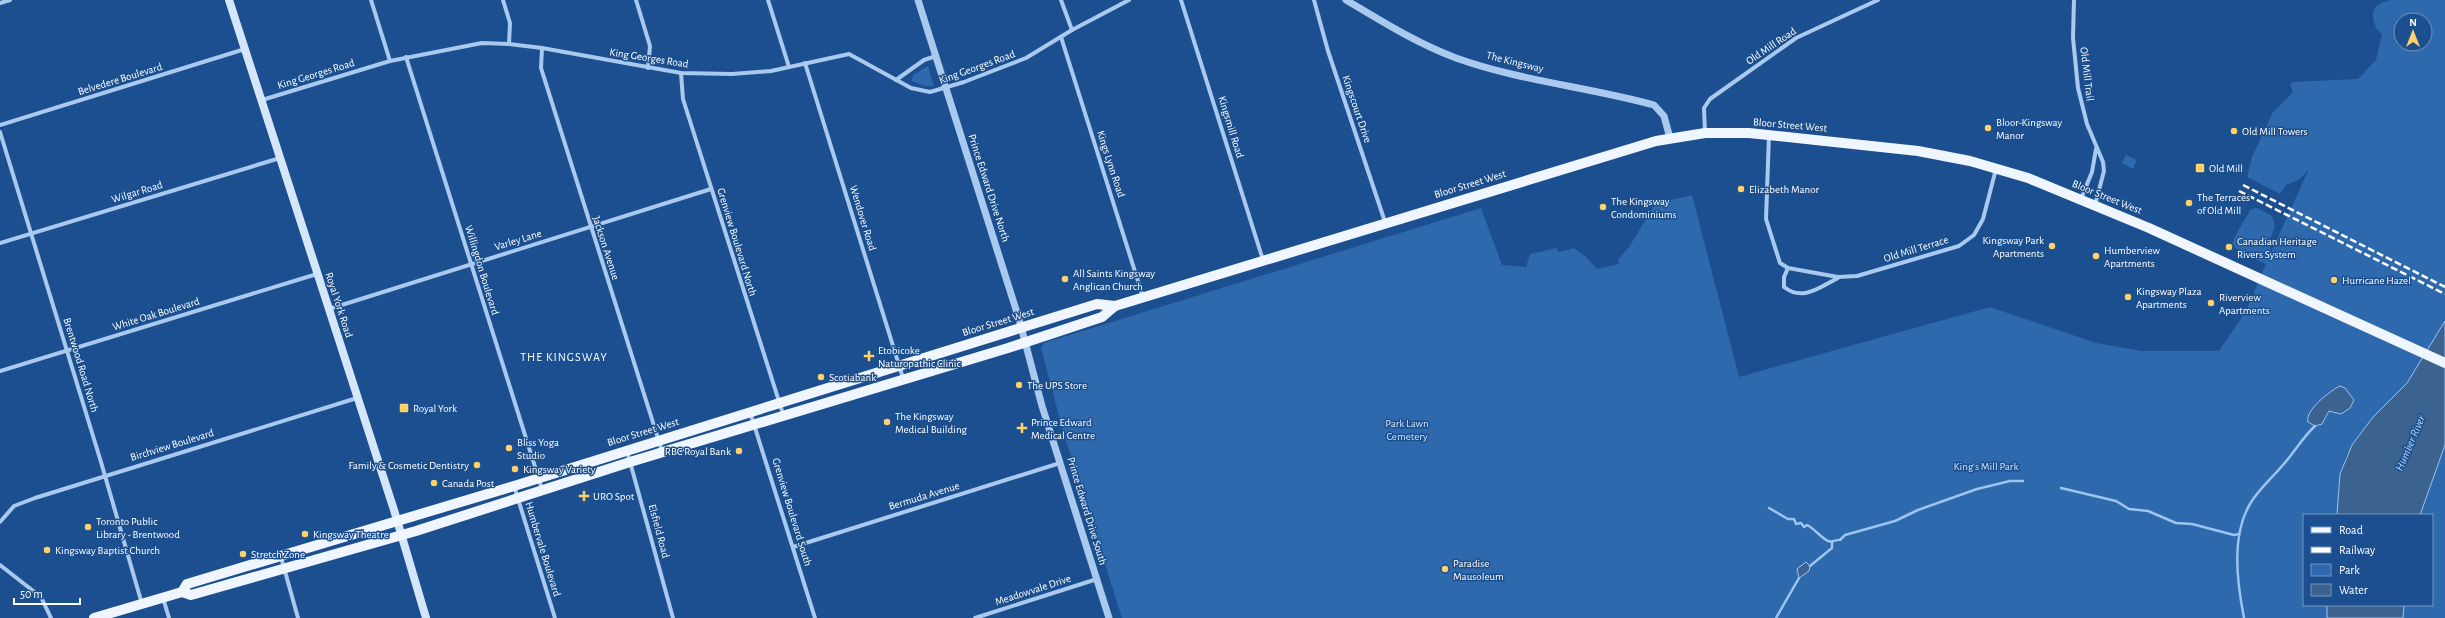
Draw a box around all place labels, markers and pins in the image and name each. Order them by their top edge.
place label: Bloor-Kingsway Manor [1996,117,2063,141]
marker: Bloor-Kingsway Manor [1983,123,1993,133]
marker: Old Mill Towers [2229,126,2239,136]
place label: Old Mill Towers [2242,126,2308,137]
marker: Old Mill [2194,162,2206,174]
place label: Old Mill [2209,163,2243,174]
marker: Elizabeth Manor [1736,184,1746,194]
place label: Elizabeth Manor [1749,184,1820,195]
place label: The Terraces of Old Mill [2197,192,2250,216]
place label: The Kingsway Condominiums [1611,196,1677,220]
marker: The Terraces of Old Mill [2184,198,2194,208]
marker: The Kingsway Condominiums [1598,202,1608,212]
place label: Kingsway Park Apartments [1983,235,2044,259]
place label: Canadian Heritage Rivers System [2237,236,2317,260]
marker: Kingsway Park Apartments [2047,241,2057,251]
marker: Canadian Heritage Rivers System [2224,242,2234,252]
place label: Humberview Apartments [2104,245,2161,269]
marker: Humberview Apartments [2091,251,2101,261]
place label: All Saints Kingsway Anglican Church [1073,268,1155,292]
marker: All Saints Kingsway Anglican Church [1060,274,1070,284]
marker: Hurricane Hazel [2329,275,2339,285]
place label: Hurricane Hazel [2342,275,2411,286]
place label: Kingsway Plaza Apartments [2136,286,2202,310]
marker: Kingsway Plaza Apartments [2123,292,2133,302]
place label: Riverview Apartments [2219,292,2270,316]
marker: Riverview Apartments [2206,298,2216,308]
place label: Etobicoke Naturopathic Clinic [878,345,961,369]
marker: Etobicoke Naturopathic Clinic [863,350,875,362]
marker: Scotiabank [816,372,826,382]
place label: Scotiabank [829,372,876,383]
marker: The UPS Store [1014,380,1024,390]
place label: The UPS Store [1027,380,1087,391]
marker: Royal York [398,402,410,414]
place label: Royal York [413,403,457,414]
place label: The Kingsway Medical Building [895,411,968,435]
marker: The Kingsway Medical Building [882,417,892,427]
place label: Prince Edward Medical Centre [1031,417,1095,441]
marker: Prince Edward Medical Centre [1016,422,1028,434]
place label: Bliss Yoga Studio [517,437,559,461]
marker: Bliss Yoga Studio [504,443,514,453]
place label: RBC Royal Bank [665,446,731,457]
marker: RBC Royal Bank [734,446,744,456]
place label: Family & Cosmetic Dentistry [348,460,469,471]
marker: Family & Cosmetic Dentistry [472,460,482,470]
marker: Kingsway Variety [510,464,520,474]
place label: Kingsway Variety [523,464,596,475]
marker: Canada Post [429,478,439,488]
place label: Canada Post [442,478,495,489]
marker: URO Spot [578,490,590,502]
place label: URO Spot [593,491,635,502]
place label: Toronto Public Library - Brentwood [96,516,180,540]
marker: Toronto Public Library - Brentwood [83,522,93,532]
marker: Kingsway Theatre [300,529,310,539]
place label: Kingsway Theatre [313,529,389,540]
marker: Kingsway Baptist Church [42,545,52,555]
place label: Kingsway Baptist Church [55,545,160,556]
marker: Stretch Zone [238,549,248,559]
place label: Stretch Zone [251,549,305,560]
place label: Paradise Mausoleum [1453,558,1504,582]
marker: Paradise Mausoleum [1440,564,1450,574]

